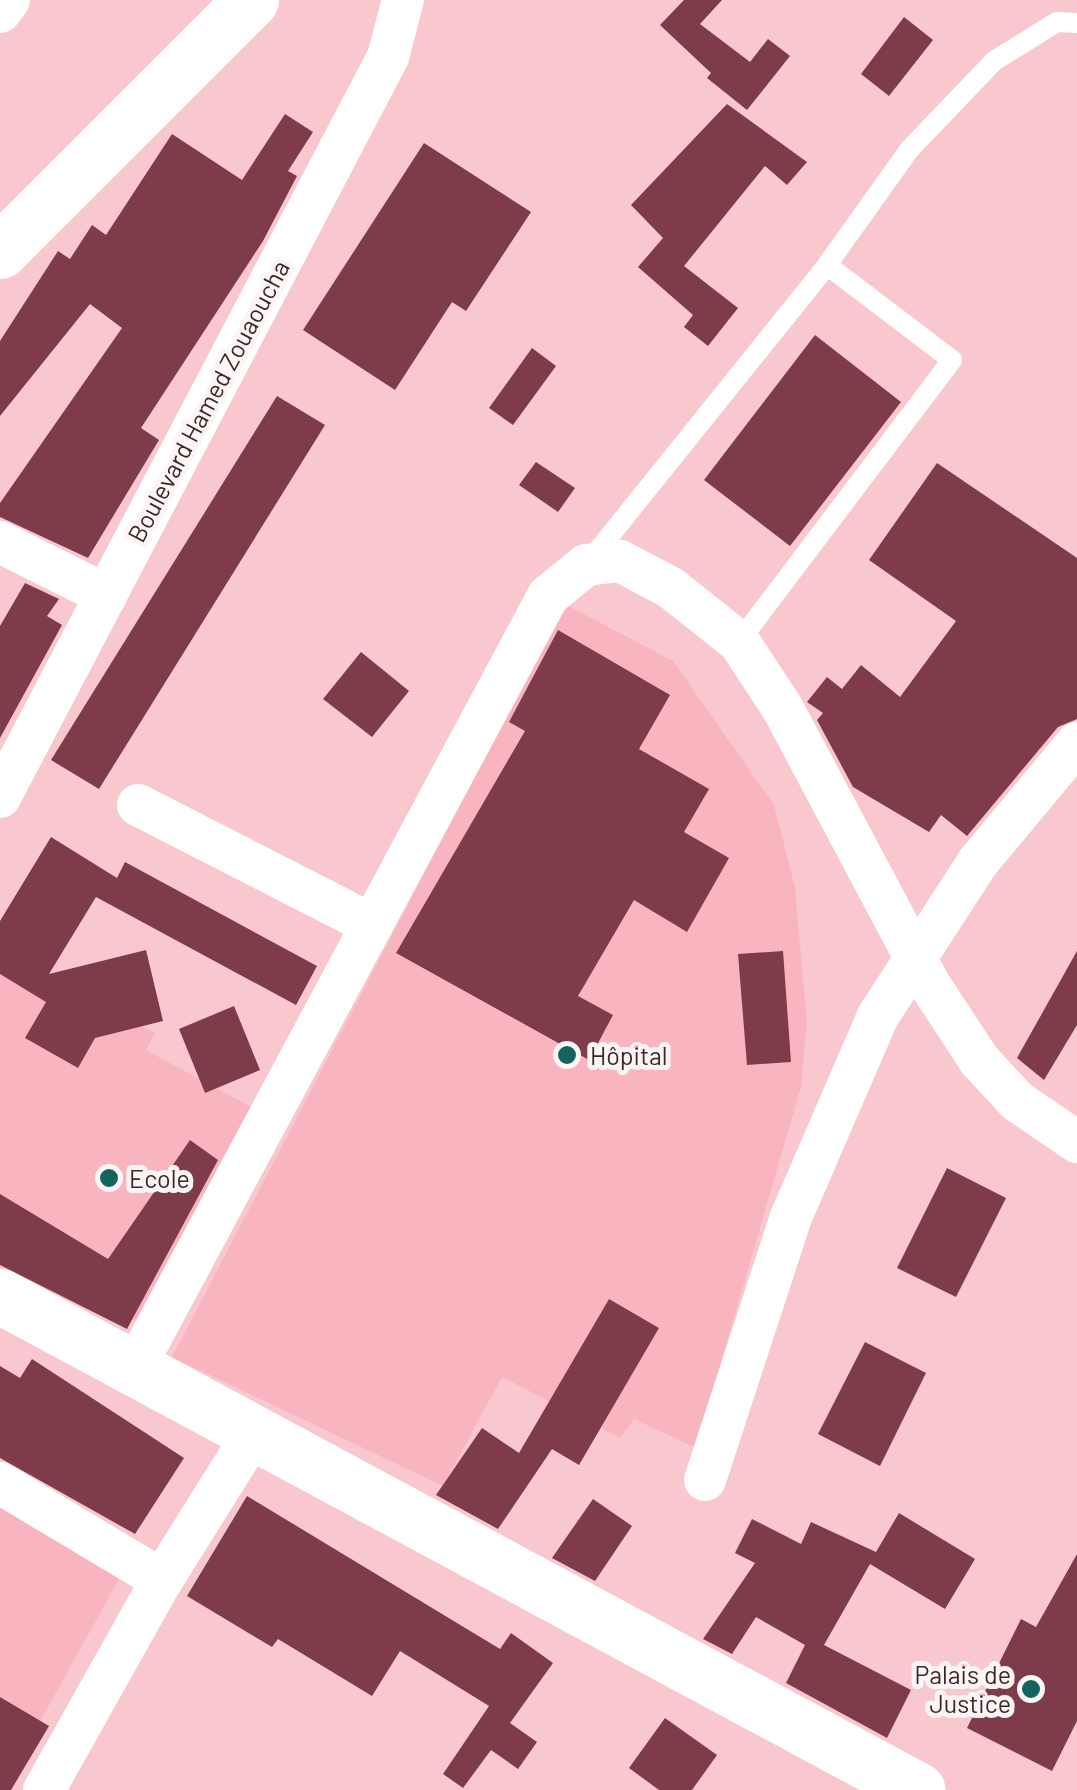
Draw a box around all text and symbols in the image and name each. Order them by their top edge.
street label: Boulevard Hamed Zouaoucha [121,255,295,547]
place label: Hôpital [590,1040,668,1070]
marker: Hôpital [554,1042,580,1068]
place label: Ecole [129,1163,190,1193]
marker: Ecole [98,1167,120,1189]
place label: Palais de Justice [915,1660,1011,1719]
marker: Palais de Justice [1020,1678,1042,1700]

